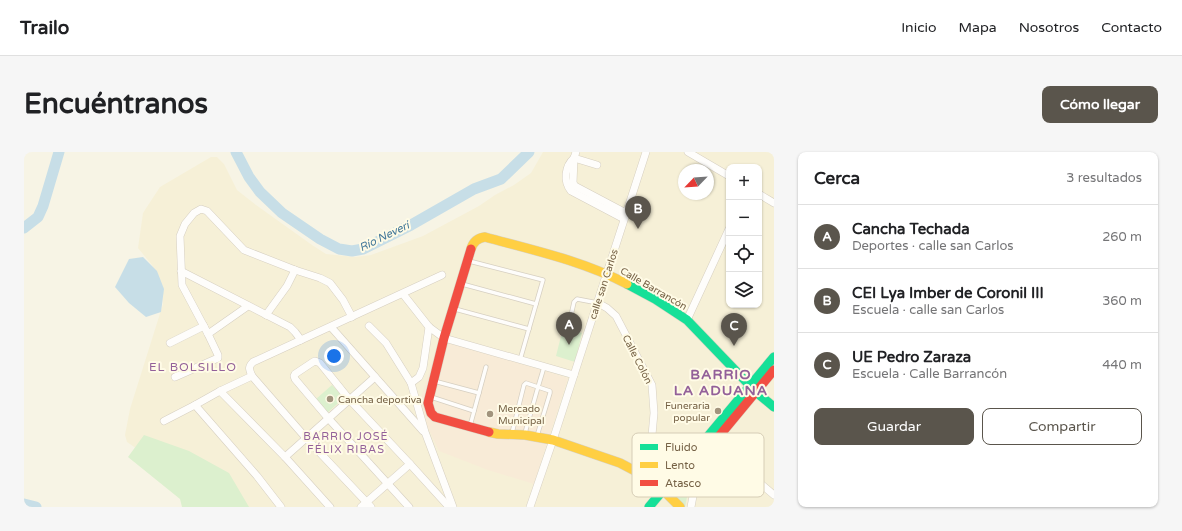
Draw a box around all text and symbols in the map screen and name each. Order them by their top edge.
text: Trailo [20,17,69,39]
text: Inicio [901,19,937,36]
text: Mapa [959,19,997,36]
text: Nosotros [1019,19,1079,36]
text: Contacto [1101,19,1162,36]
button: Cómo llegar [1042,86,1158,123]
text: Encuéntranos [24,87,208,121]
north arrow [678,164,714,200]
map controls [726,164,762,308]
button: + [726,164,762,200]
text: Cerca [814,168,860,189]
text: 3 resultados [1066,170,1142,186]
pin: B [625,196,651,229]
button: − [726,200,762,236]
water label: Río Neverí [357,218,413,254]
text: Cancha Techada [852,220,970,238]
text: A [822,229,832,245]
text: 260 m [1102,229,1142,245]
button: locate [726,236,762,272]
text: Deportes · calle san Carlos [852,238,1014,254]
street label: calle san Carlos [587,248,621,321]
street label: Calle Barrancón [618,265,689,313]
button: layers [726,272,762,308]
text: CEI Lya Imber de Coronil III [852,284,1044,302]
text: B [822,293,832,309]
text: 360 m [1102,293,1142,309]
text: Escuela · calle san Carlos [852,302,1004,318]
pin: A [556,312,582,345]
pin: C [721,313,747,346]
street label: Calle Colón [620,333,655,386]
your location [324,346,344,366]
text: UE Pedro Zaraza [852,348,971,366]
text: C [822,357,832,373]
text: 440 m [1102,357,1142,373]
district label: EL BOLSILLO [149,360,237,374]
district label: BARRIO LA ADUANA [674,366,768,399]
text: Escuela · Calle Barrancón [852,366,1007,382]
marker: Cancha deportiva [325,394,335,404]
place label: Cancha deportiva [338,394,422,406]
place label: Funeraria popular [665,400,710,424]
place label: Mercado Municipal [498,403,544,427]
marker: Funeraria popular [713,406,723,416]
button: Guardar [814,408,974,445]
button: Compartir [982,408,1142,445]
marker: Mercado Municipal [485,409,495,419]
district label: BARRIO JOSÉ FÉLIX RIBAS [303,429,389,456]
legend [632,433,764,497]
text: Fluido [665,441,698,454]
text: Lento [665,459,695,472]
text: Atasco [665,477,701,490]

